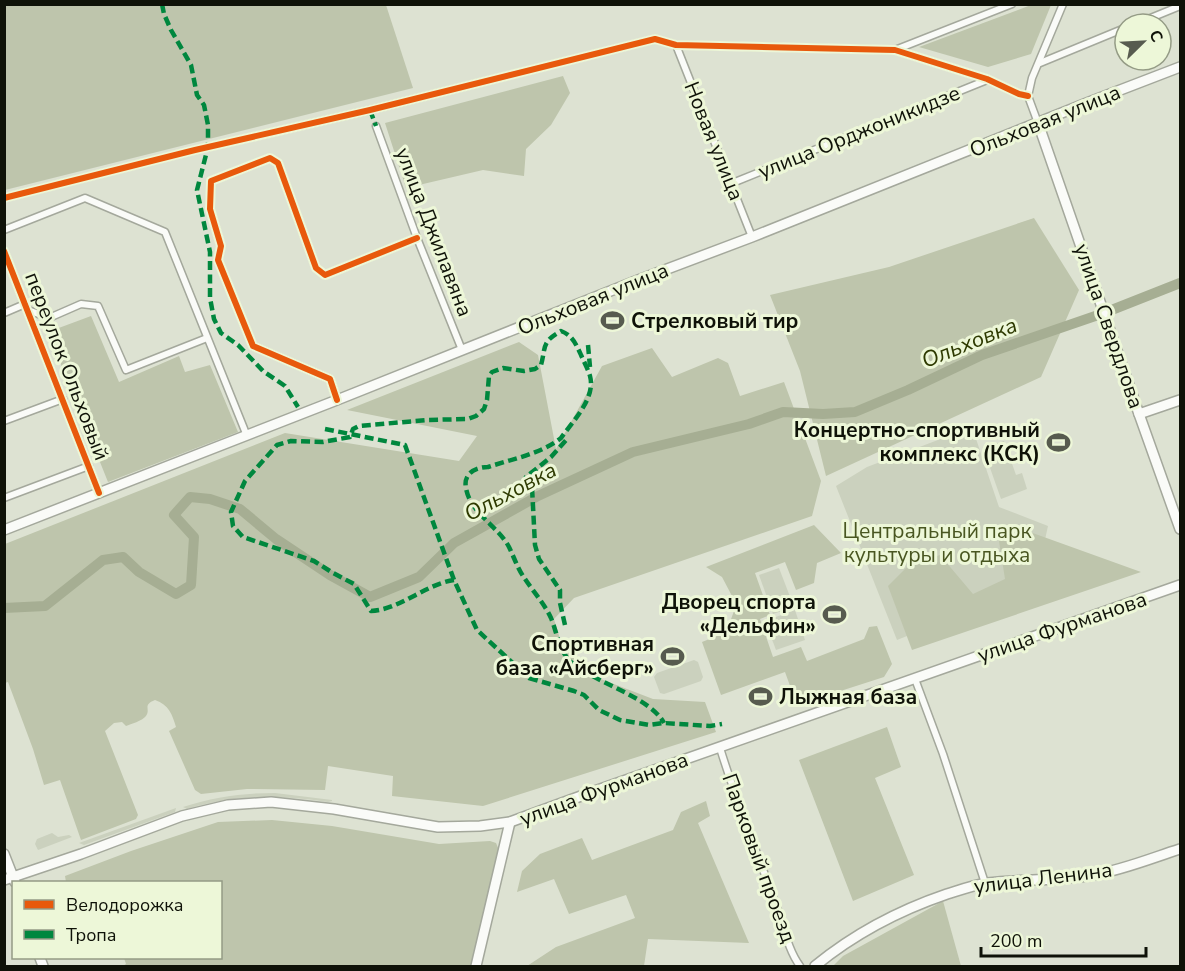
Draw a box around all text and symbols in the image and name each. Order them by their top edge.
north arrow [1113,12,1173,72]
text: С [1144,27,1168,46]
street label: Новая улица [677,77,751,205]
street label: Ольховая улица [965,78,1125,164]
street label: улица Орджоникидзе [754,79,964,185]
street label: улица Джилавяна [389,143,479,321]
street label: улица Свердлова [1068,240,1150,412]
street label: Ольховая улица [513,256,673,342]
street label: переулок Ольховый [18,268,116,464]
place label: Стрелковый тир [631,307,799,335]
sports icon: Стрелковый тир [600,308,626,334]
water label: Ольховка [917,310,1022,376]
place label: Концертно-спортивный комплекс (КСК) [794,416,1040,468]
sports icon: Концертно-спортивный комплекс (КСК) [1045,429,1071,455]
water label: Ольховка [459,455,562,529]
park label: Центральный парк культуры и отдыха [842,517,1033,569]
street label: улица Фурманова [974,585,1150,669]
place label: Дворец спорта «Дельфин» [662,588,816,640]
sports icon: Дворец спорта «Дельфин» [821,601,847,627]
place label: Спортивная база «Айсберг» [496,630,654,682]
sports icon: Спортивная база «Айсберг» [659,643,685,669]
place label: Лыжная база [779,683,917,711]
sports icon: Лыжная база [748,684,774,710]
street label: улица Фурманова [516,746,692,832]
street label: Парковый проезд [715,770,803,946]
street label: улица Ленина [972,856,1114,900]
legend [12,881,222,959]
text: Велодорожка [66,893,183,917]
scale bar [981,920,1146,958]
text: Тропа [66,923,117,947]
text: 200 m [990,929,1042,953]

